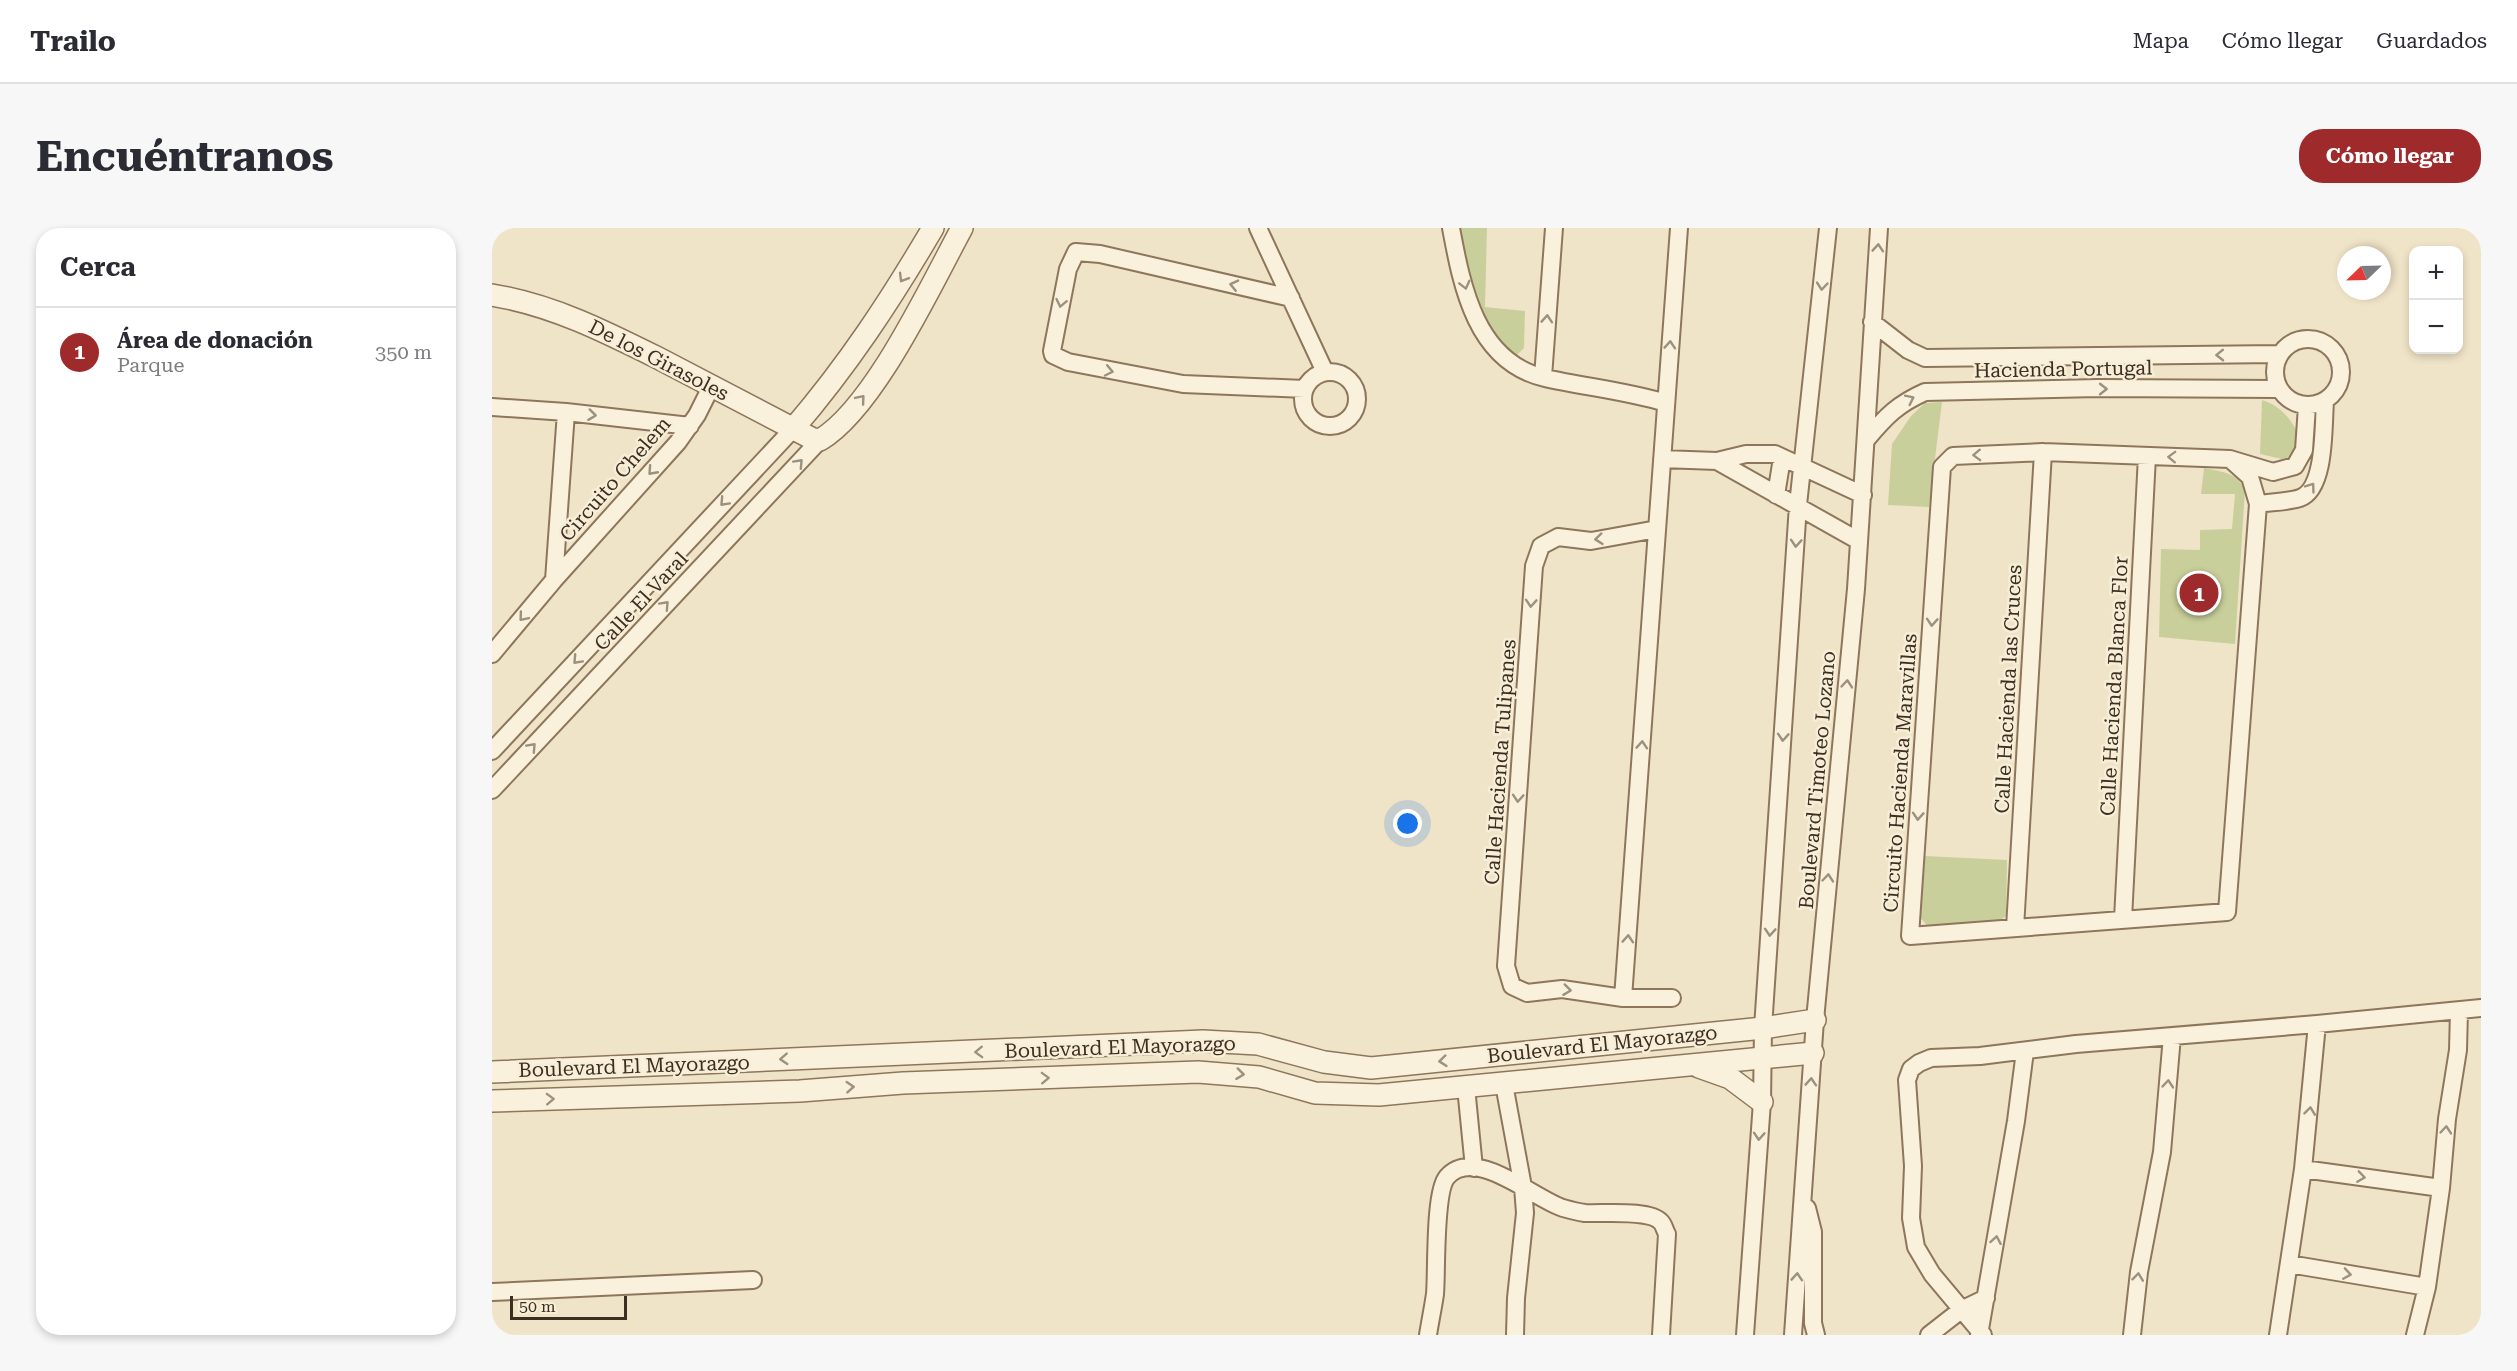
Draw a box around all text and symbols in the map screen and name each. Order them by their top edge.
text: Trailo [30,25,116,58]
text: Mapa [2133,29,2189,53]
text: Cómo llegar [2222,29,2343,53]
text: Guardados [2376,29,2487,53]
button: Cómo llegar [2299,129,2481,183]
text: Encuéntranos [36,132,334,181]
one-way arrow [1871,243,1884,252]
north arrow [2337,246,2391,300]
map controls [2409,246,2463,354]
button: + [2409,246,2463,300]
text: Cerca [60,252,136,282]
one-way arrow [898,272,910,282]
one-way arrow [1229,279,1239,292]
one-way arrow [1457,280,1470,290]
one-way arrow [1816,282,1829,291]
one-way arrow [1055,297,1068,307]
button: − [2409,300,2463,354]
street label: De los Girasoles [585,314,733,406]
one-way arrow [1540,314,1553,323]
text: Área de donación [117,328,313,353]
text: 1 [74,340,85,364]
text: 350 m [375,340,432,364]
one-way arrow [1664,340,1677,349]
one-way arrow [2215,349,2224,361]
text: Parque [117,353,184,377]
street label: Hacienda Portugal [1974,355,2152,383]
one-way arrow [1104,364,1114,377]
one-way arrow [2098,383,2107,395]
one-way arrow [854,395,865,406]
one-way arrow [1903,395,1914,407]
one-way arrow [588,408,597,420]
street label: Circuito Chelem [554,412,676,546]
one-way arrow [1972,448,1981,461]
one-way arrow [2167,450,2176,463]
one-way arrow [792,459,803,469]
one-way arrow [648,464,659,475]
one-way arrow [2304,483,2315,494]
one-way arrow [720,495,731,506]
one-way arrow [1595,532,1604,545]
one-way arrow [1789,538,1802,547]
street label: Calle El Varal [589,547,693,655]
street label: Calle Hacienda Blanca Flor [2095,556,2133,816]
street label: Calle Hacienda las Cruces [1989,564,2027,814]
pin: 1 [2180,570,2218,616]
one-way arrow [1525,599,1538,608]
one-way arrow [658,601,669,612]
one-way arrow [519,610,530,621]
one-way arrow [1926,617,1939,626]
street label: Circuito Hacienda Maravillas [1878,633,1922,913]
street label: Calle Hacienda Tulipanes [1479,638,1521,886]
street label: Boulevard Timoteo Lozano [1794,650,1840,910]
one-way arrow [573,653,584,664]
one-way arrow [1840,680,1853,689]
one-way arrow [1776,733,1789,742]
one-way arrow [1635,740,1648,749]
one-way arrow [525,743,536,754]
one-way arrow [1512,793,1525,802]
your location [1393,809,1422,838]
one-way arrow [1912,812,1925,821]
one-way arrow [1821,874,1834,883]
one-way arrow [1764,927,1777,936]
one-way arrow [1621,935,1634,944]
one-way arrow [1562,984,1572,996]
street label: Boulevard El Mayorazgo [1486,1020,1718,1068]
street label: Boulevard El Mayorazgo [1004,1031,1236,1063]
one-way arrow [975,1045,984,1058]
street label: Boulevard El Mayorazgo [518,1050,750,1082]
one-way arrow [780,1053,789,1066]
one-way arrow [1439,1054,1448,1067]
one-way arrow [1235,1068,1244,1080]
one-way arrow [1040,1072,1049,1085]
one-way arrow [1805,1078,1818,1087]
one-way arrow [2161,1080,2174,1089]
one-way arrow [846,1081,855,1094]
one-way arrow [546,1093,555,1105]
one-way arrow [2303,1106,2315,1115]
one-way arrow [2439,1126,2452,1135]
one-way arrow [1753,1131,1766,1140]
one-way arrow [2356,1171,2365,1183]
one-way arrow [1989,1236,2002,1246]
one-way arrow [2342,1267,2351,1279]
one-way arrow [1791,1272,1804,1281]
one-way arrow [2132,1272,2144,1281]
scale bar [510,1293,627,1320]
text: 50 m [519,1297,556,1316]

